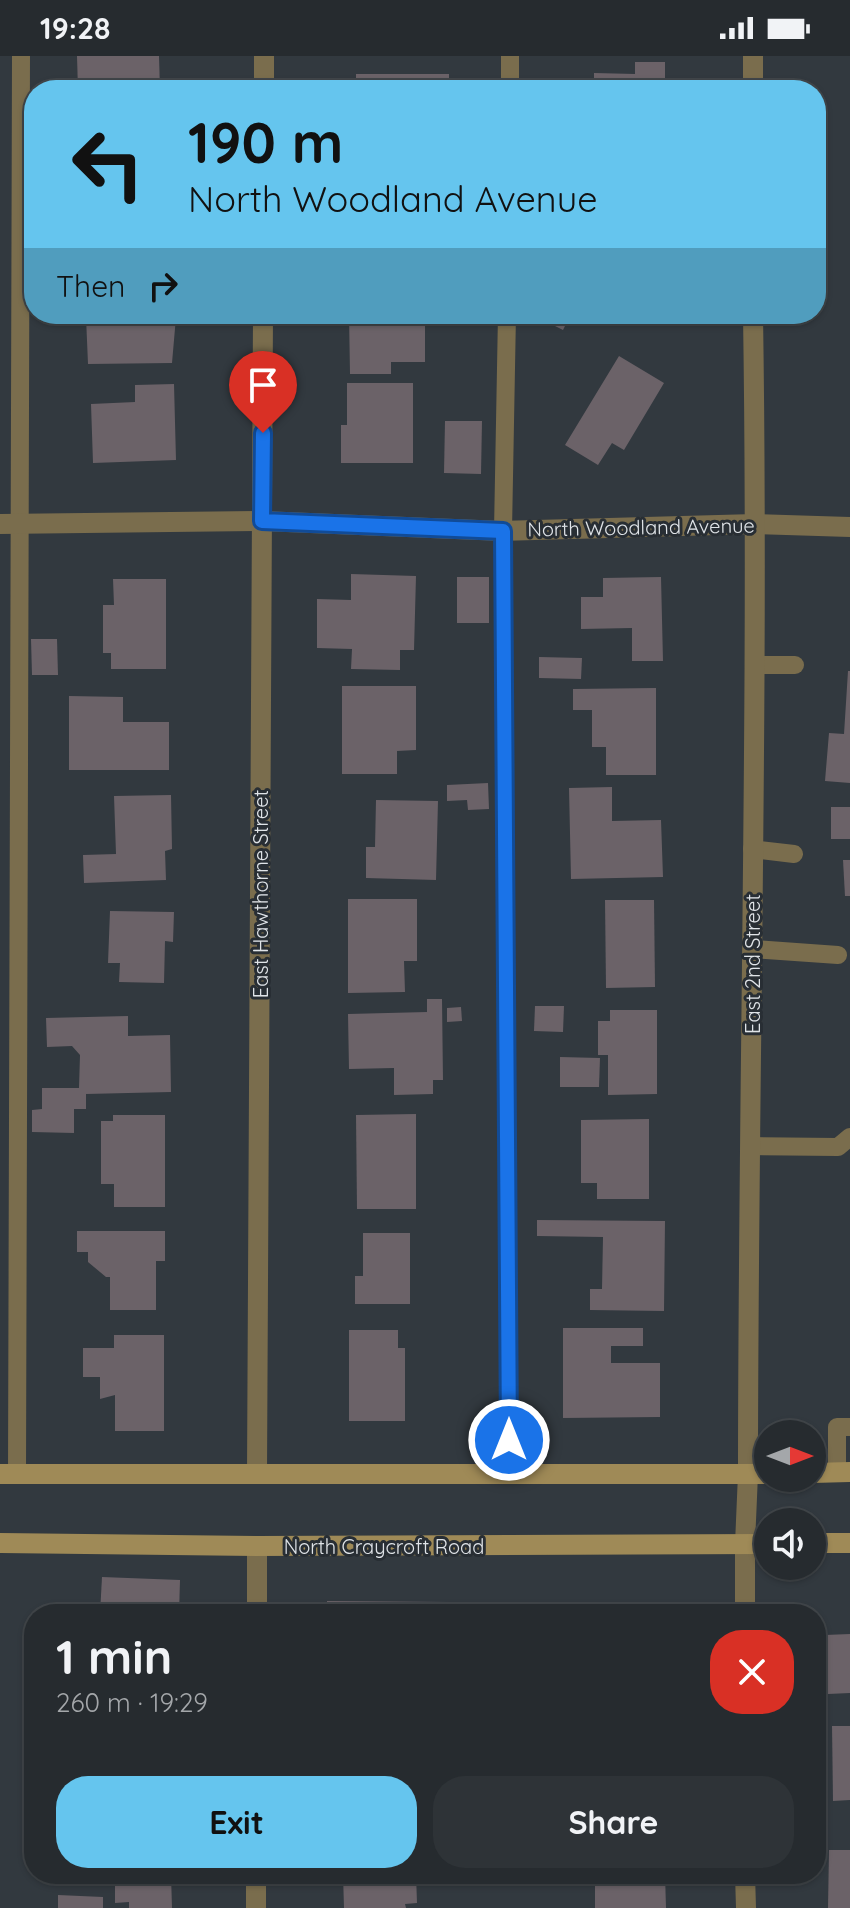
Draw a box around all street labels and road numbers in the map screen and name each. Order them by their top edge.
street label: North Woodland Avenue [527,513,755,541]
street label: East Hawthorne Street [248,790,273,998]
street label: East 2nd Street [740,894,765,1034]
street label: North Craycroft Road [284,1534,484,1559]

